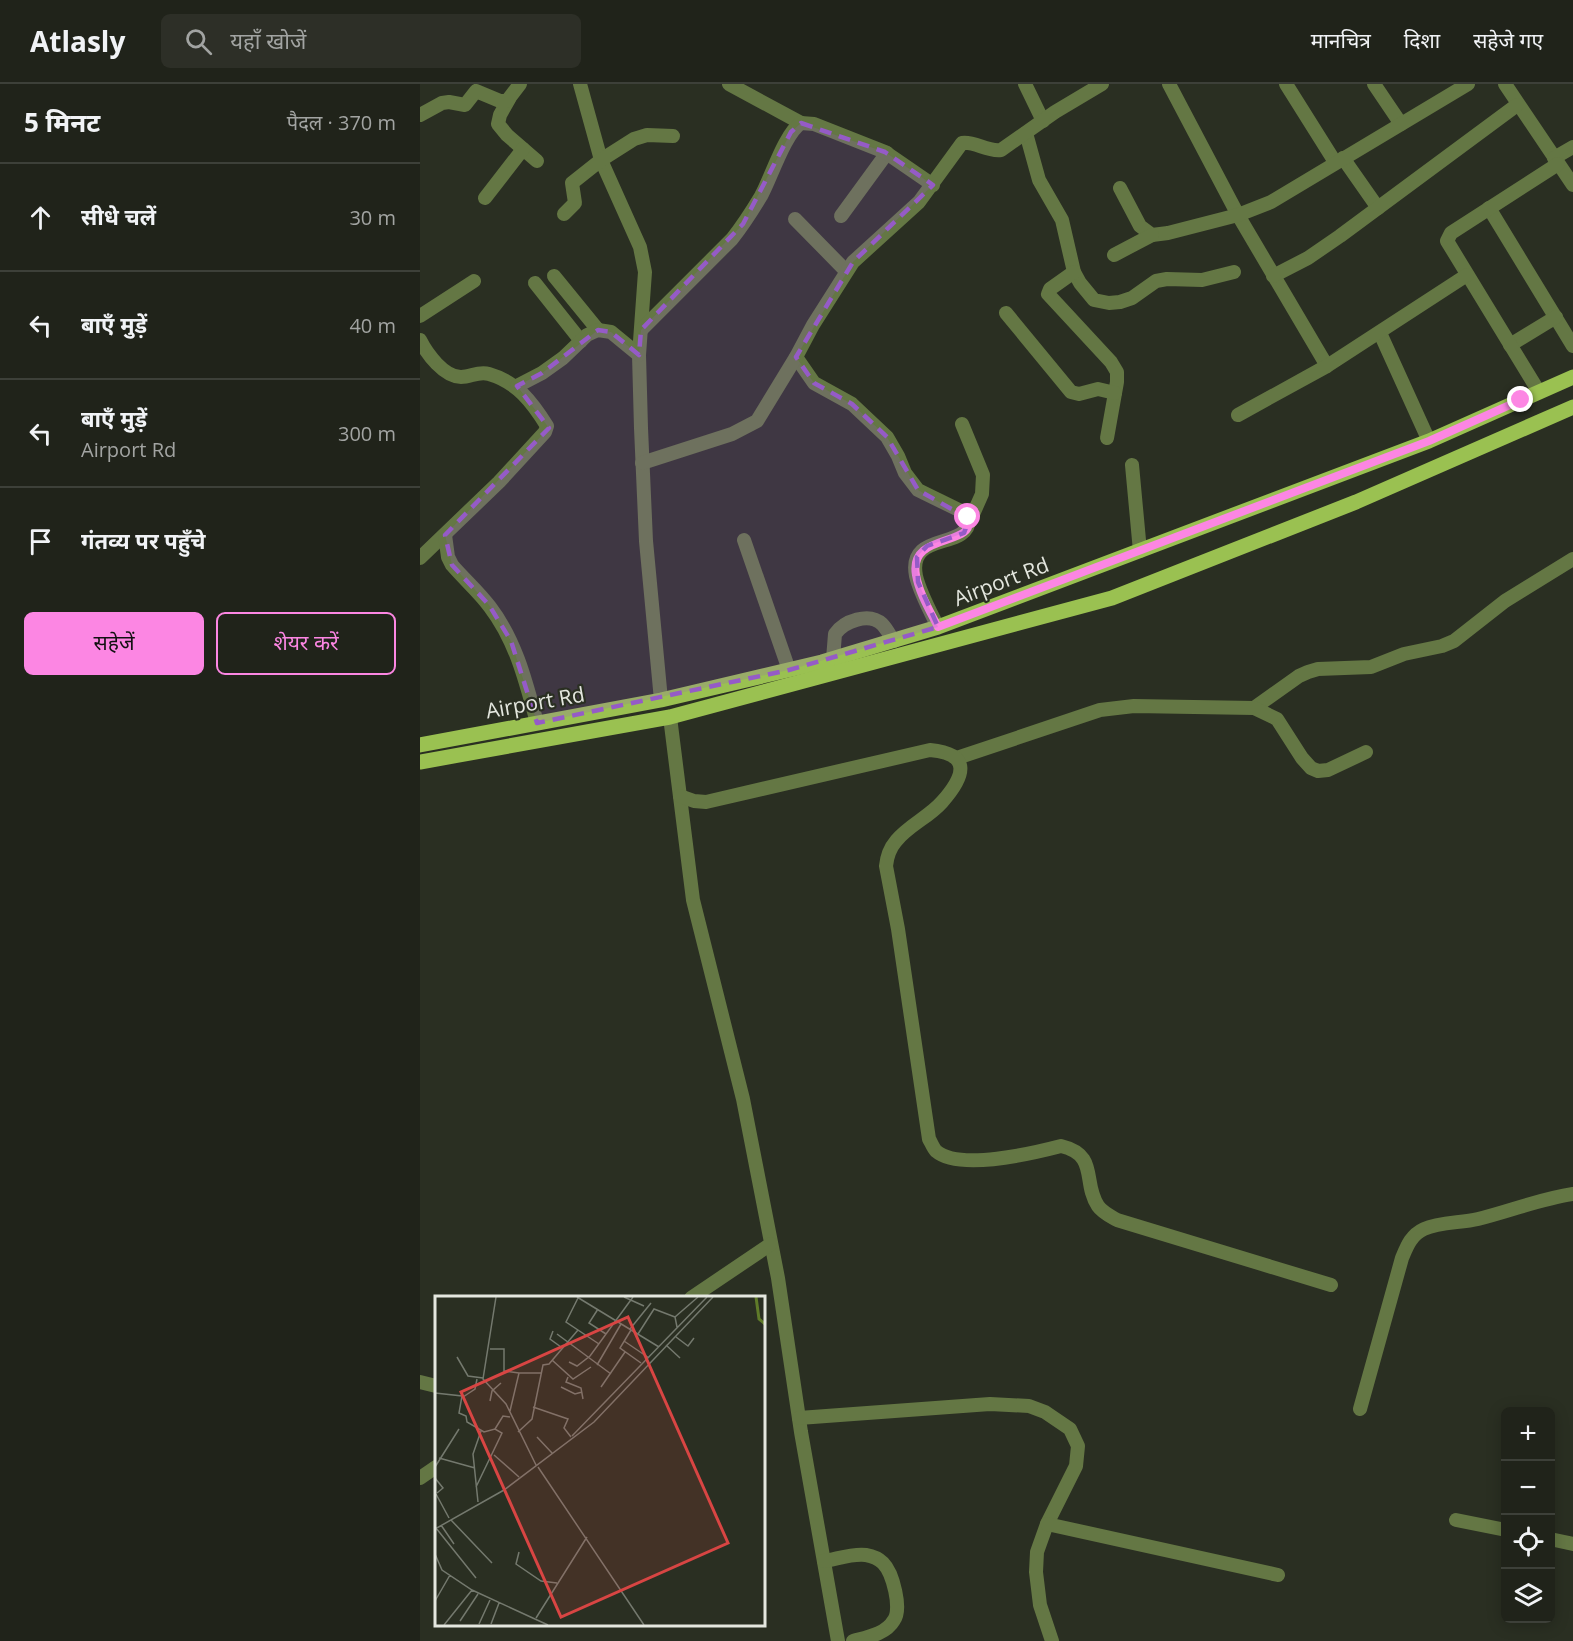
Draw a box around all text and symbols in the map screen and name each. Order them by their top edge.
search box [161,14,581,68]
text: Atlasly [30,22,125,60]
icon: search [182,25,215,58]
text: यहाँ खोजें [230,25,306,55]
text: मानचित्र [1311,26,1371,54]
text: दिशा [1404,26,1440,54]
text: सहेजे गए [1473,26,1543,54]
text: 5 मिनट [24,104,100,140]
text: पैदल · 370 m [287,109,396,136]
icon: ahead [24,201,57,234]
text: सीधे चलें [81,201,156,231]
text: 30 m [349,204,396,231]
icon: left [24,309,57,342]
text: बाएँ मुड़ें [81,309,147,339]
text: 40 m [349,312,396,339]
route end [1507,386,1533,412]
text: बाएँ मुड़ें [81,403,147,433]
icon: left [24,417,57,450]
text: 300 m [338,420,396,447]
text: Airport Rd [81,436,176,463]
route start [954,503,980,529]
icon: arrive [24,525,57,558]
text: गंतव्य पर पहुँचे [81,525,206,555]
street label: Airport Rd [949,550,1053,612]
button: सहेजें [24,612,204,675]
button: शेयर करें [216,612,396,675]
street label: Airport Rd [483,680,587,724]
inset map [435,1296,765,1626]
map controls [1501,1407,1555,1623]
button: + [1501,1407,1555,1461]
button: − [1501,1461,1555,1515]
button: locate [1501,1515,1555,1569]
button: layers [1501,1569,1555,1623]

